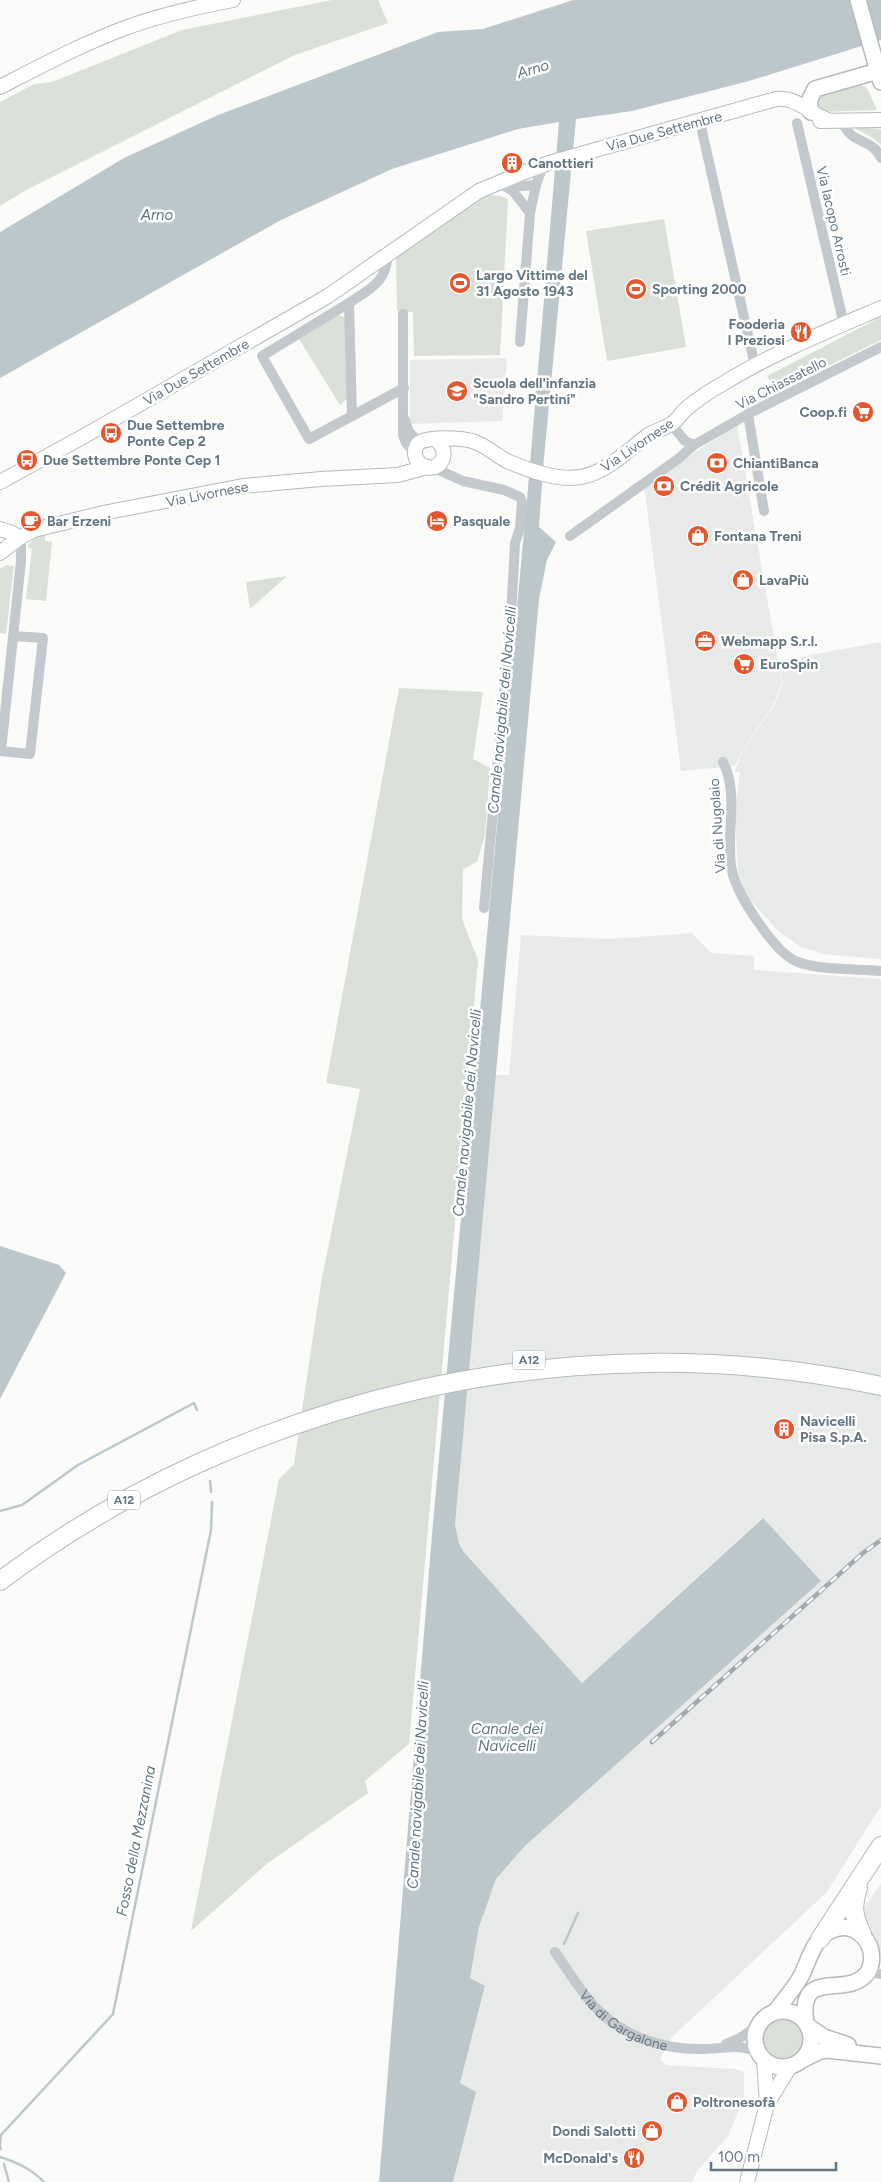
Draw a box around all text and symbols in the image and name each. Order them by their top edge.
water label: Arno [514,56,551,82]
street label: Via Due Settembre [604,108,724,155]
building icon: Canottieri [500,151,524,175]
place label: Canottieri [528,155,593,172]
street label: Via Iacopo Arrosti [813,165,854,278]
water label: Arno [140,206,173,224]
place label: Largo Vittime del 31 Agosto 1943 [476,267,588,300]
sports icon: Largo Vittime del 31 Agosto 1943 [448,271,472,295]
sports icon: Sporting 2000 [624,277,648,301]
place label: Sporting 2000 [652,281,747,298]
place label: Fooderia I Preziosi [727,316,785,349]
restaurant icon: Fooderia I Preziosi [789,320,813,344]
street label: Via Due Settembre [140,335,252,410]
street label: Via Chiassatello [733,353,829,414]
place label: Scuola dell'infanzia "Sandro Pertini" [473,375,596,408]
school or university icon: Scuola dell'infanzia "Sandro Pertini" [445,379,469,403]
supermarket icon: Coop.fi [851,400,875,424]
place label: Coop.fi [800,404,847,421]
street label: Via Livornese [598,415,677,476]
place label: Due Settembre Ponte Cep 2 [127,417,225,450]
bus stop icon: Due Settembre Ponte Cep 2 [99,421,123,445]
bus stop icon: Due Settembre Ponte Cep 1 [15,448,39,472]
bank icon: ChiantiBanca [705,451,729,475]
place label: Due Settembre Ponte Cep 1 [43,452,220,469]
place label: ChiantiBanca [733,455,819,472]
bank icon: Crédit Agricole [652,474,676,498]
street label: Via Livornese [164,478,250,511]
place label: Crédit Agricole [680,478,779,495]
cafe icon: Bar Erzeni [19,509,43,533]
hotel icon: Pasquale [425,509,449,533]
place label: Bar Erzeni [47,513,111,530]
place label: Pasquale [453,513,510,530]
shop icon: Fontana Treni [686,524,710,548]
place label: Fontana Treni [714,528,802,545]
shop icon: LavaPiù [731,568,755,592]
place label: LavaPiù [759,572,809,589]
water label: Canale navigabile dei Navicelli [484,605,520,814]
office icon: Webmapp S.r.l. [693,629,717,653]
place label: Webmapp S.r.l. [721,633,818,650]
supermarket icon: EuroSpin [732,652,756,676]
place label: EuroSpin [760,656,818,673]
street label: Via di Nugolaio [706,778,729,874]
water label: Canale navigabile dei Navicelli [449,1008,485,1217]
road number: A12 [513,1350,545,1370]
place label: Navicelli Pisa S.p.A. [800,1413,867,1446]
building icon: Navicelli Pisa S.p.A. [772,1417,796,1441]
road number: A12 [108,1490,140,1510]
water label: Canale navigabile dei Navicelli [404,1680,432,1889]
water label: Canale dei Navicelli [471,1720,544,1755]
water label: Fosso della Mezzanina [113,1764,159,1918]
street label: Via di Gargalone [575,1987,670,2055]
shop icon: Poltronesofà [665,2090,689,2114]
place label: Poltronesofà [693,2094,775,2111]
shop icon: Dondi Salotti [640,2119,664,2143]
place label: Dondi Salotti [552,2123,636,2140]
scale bar [711,2140,836,2172]
restaurant icon: McDonald's [622,2146,646,2170]
text: 100 m [718,2148,760,2166]
place label: McDonald's [543,2150,618,2167]

